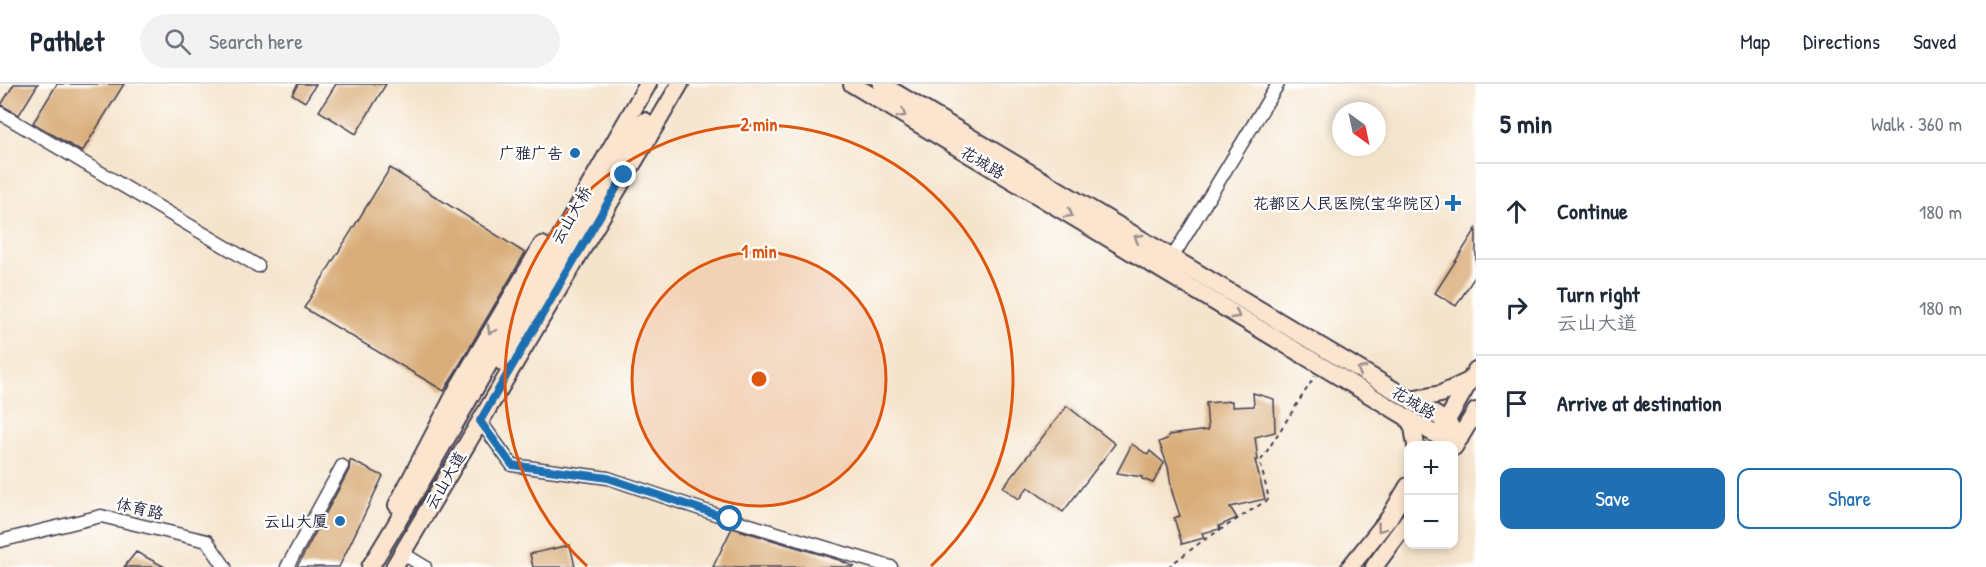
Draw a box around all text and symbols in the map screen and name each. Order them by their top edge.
search box [140,14,560,68]
text: Pathlet [30,22,104,60]
icon: search [161,25,194,58]
text: Search here [209,26,303,56]
text: Map [1740,27,1770,56]
text: Directions [1803,27,1880,56]
text: Saved [1913,27,1956,56]
north arrow [1332,102,1386,156]
text: 5 min [1500,106,1552,141]
one-way arrow [896,107,906,118]
text: Walk · 360 m [1871,110,1962,137]
text: 2 min [741,112,777,137]
street label: 花城路 [957,140,1009,184]
place label: 广雅广告 [499,142,563,164]
marker: 广雅广告 [568,146,582,160]
route end [610,161,636,187]
street label: 云山大桥 [545,182,597,248]
place label: 花都区人民医院(宝华院区) [1253,192,1440,214]
marker: 花都区人民医院(宝华院区) [1444,194,1462,212]
icon: ahead [1500,195,1533,228]
text: Continue [1557,196,1628,226]
text: 180 m [1919,198,1962,225]
one-way arrow [1063,207,1073,218]
one-way arrow [1134,234,1145,246]
text: 1 min [741,239,777,264]
text: Turn right [1557,279,1640,309]
icon: right [1500,291,1533,324]
text: 180 m [1919,294,1962,321]
one-way arrow [1230,307,1240,319]
text: 云山大道 [1557,309,1637,336]
one-way arrow [487,324,499,335]
one-way arrow [1357,365,1367,377]
centre of rings [749,369,769,389]
street label: 花城路 [1388,380,1440,424]
icon: arrive [1500,387,1533,420]
text: Arrive at destination [1557,388,1722,418]
map controls [1404,441,1458,549]
button: + [1404,441,1458,495]
street label: 云山大道 [419,447,471,513]
button: Save [1500,468,1725,529]
button: Share [1737,468,1962,529]
street label: 体育路 [114,492,166,524]
button: − [1404,495,1458,549]
route start [716,505,742,531]
place label: 云山大厦 [264,510,328,532]
marker: 云山大厦 [333,514,347,528]
one-way arrow [1377,521,1388,532]

